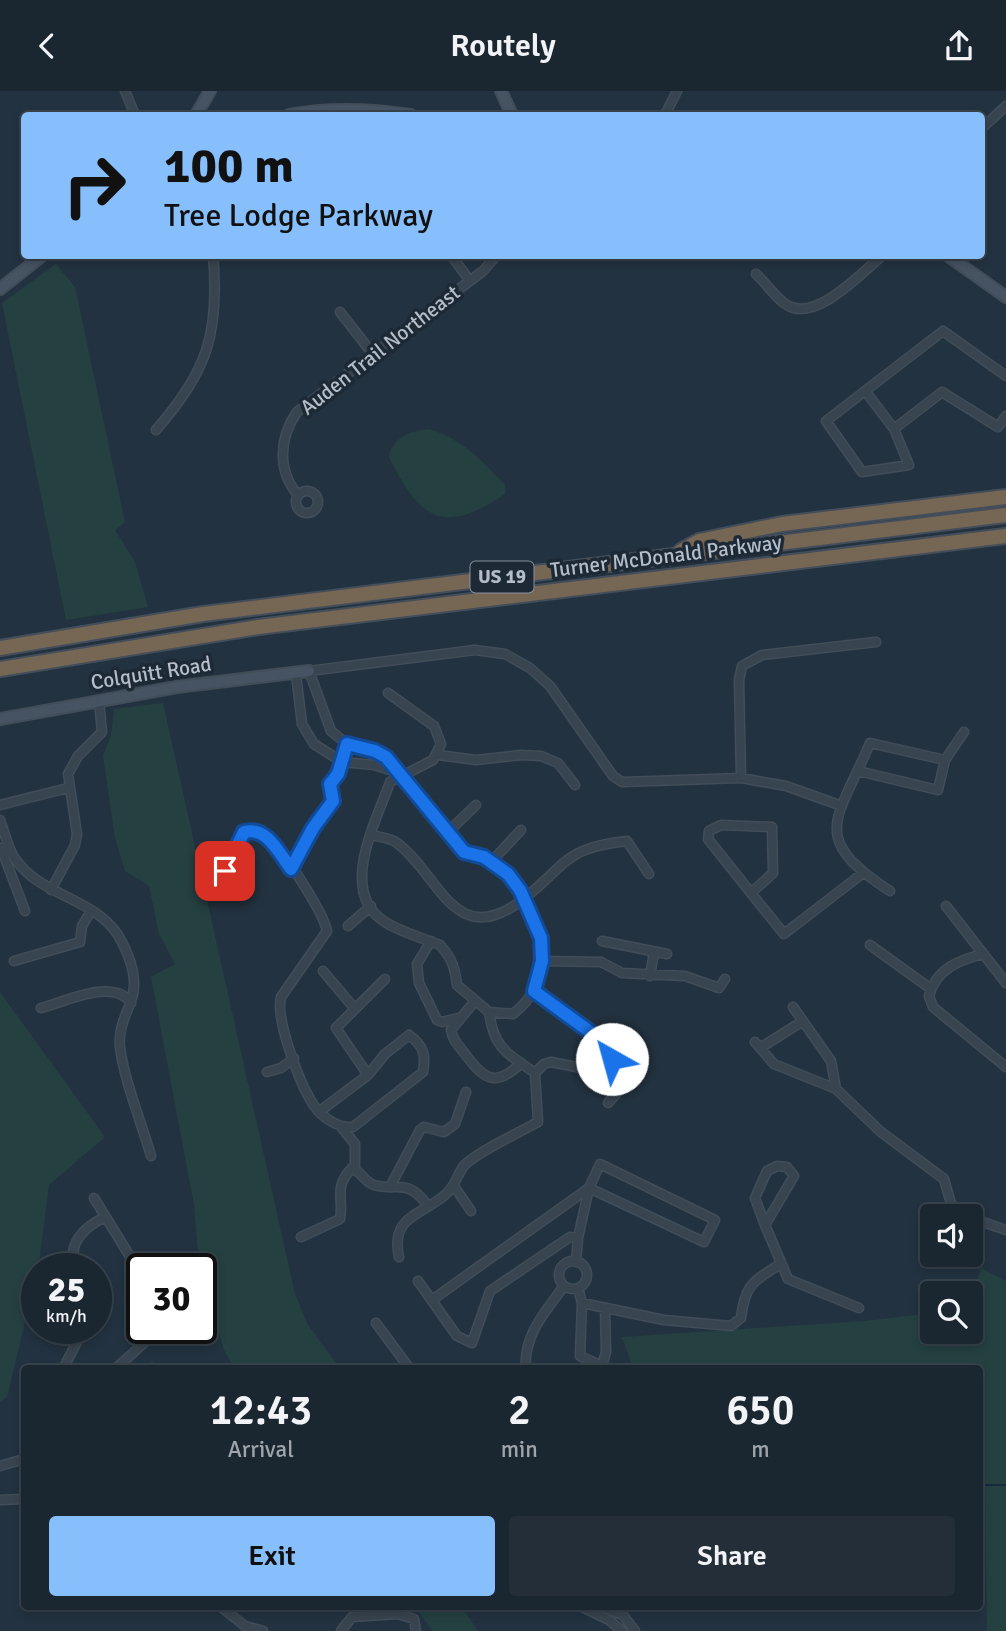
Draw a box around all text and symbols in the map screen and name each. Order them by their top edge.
text: Routely [450,26,556,65]
icon: back [28,27,66,65]
icon: share [940,27,978,65]
text: 100 m [164,136,294,196]
icon: right [49,140,140,231]
text: Tree Lodge Parkway [164,196,433,235]
street label: Auden Trail Northeast [295,280,465,420]
street label: Turner McDonald Parkway [549,529,783,583]
road number: US 19 [470,562,534,593]
street label: Colquitt Road [89,651,213,695]
pin [195,841,255,901]
icon: arrive [206,852,244,890]
position arrow [575,1022,649,1096]
map controls [920,1204,983,1344]
button: sound [920,1204,983,1267]
speed limit sign: 30 [126,1253,217,1344]
text: 25 [48,1268,85,1311]
button: search [920,1281,983,1344]
text: km/h [46,1305,87,1327]
text: 12:43 [210,1385,312,1436]
text: 2 [508,1385,531,1436]
text: 650 [726,1385,794,1436]
text: Arrival [228,1435,294,1464]
text: min [501,1435,538,1464]
text: m [751,1435,770,1464]
button: Exit [49,1516,495,1596]
button: Share [509,1516,955,1596]

